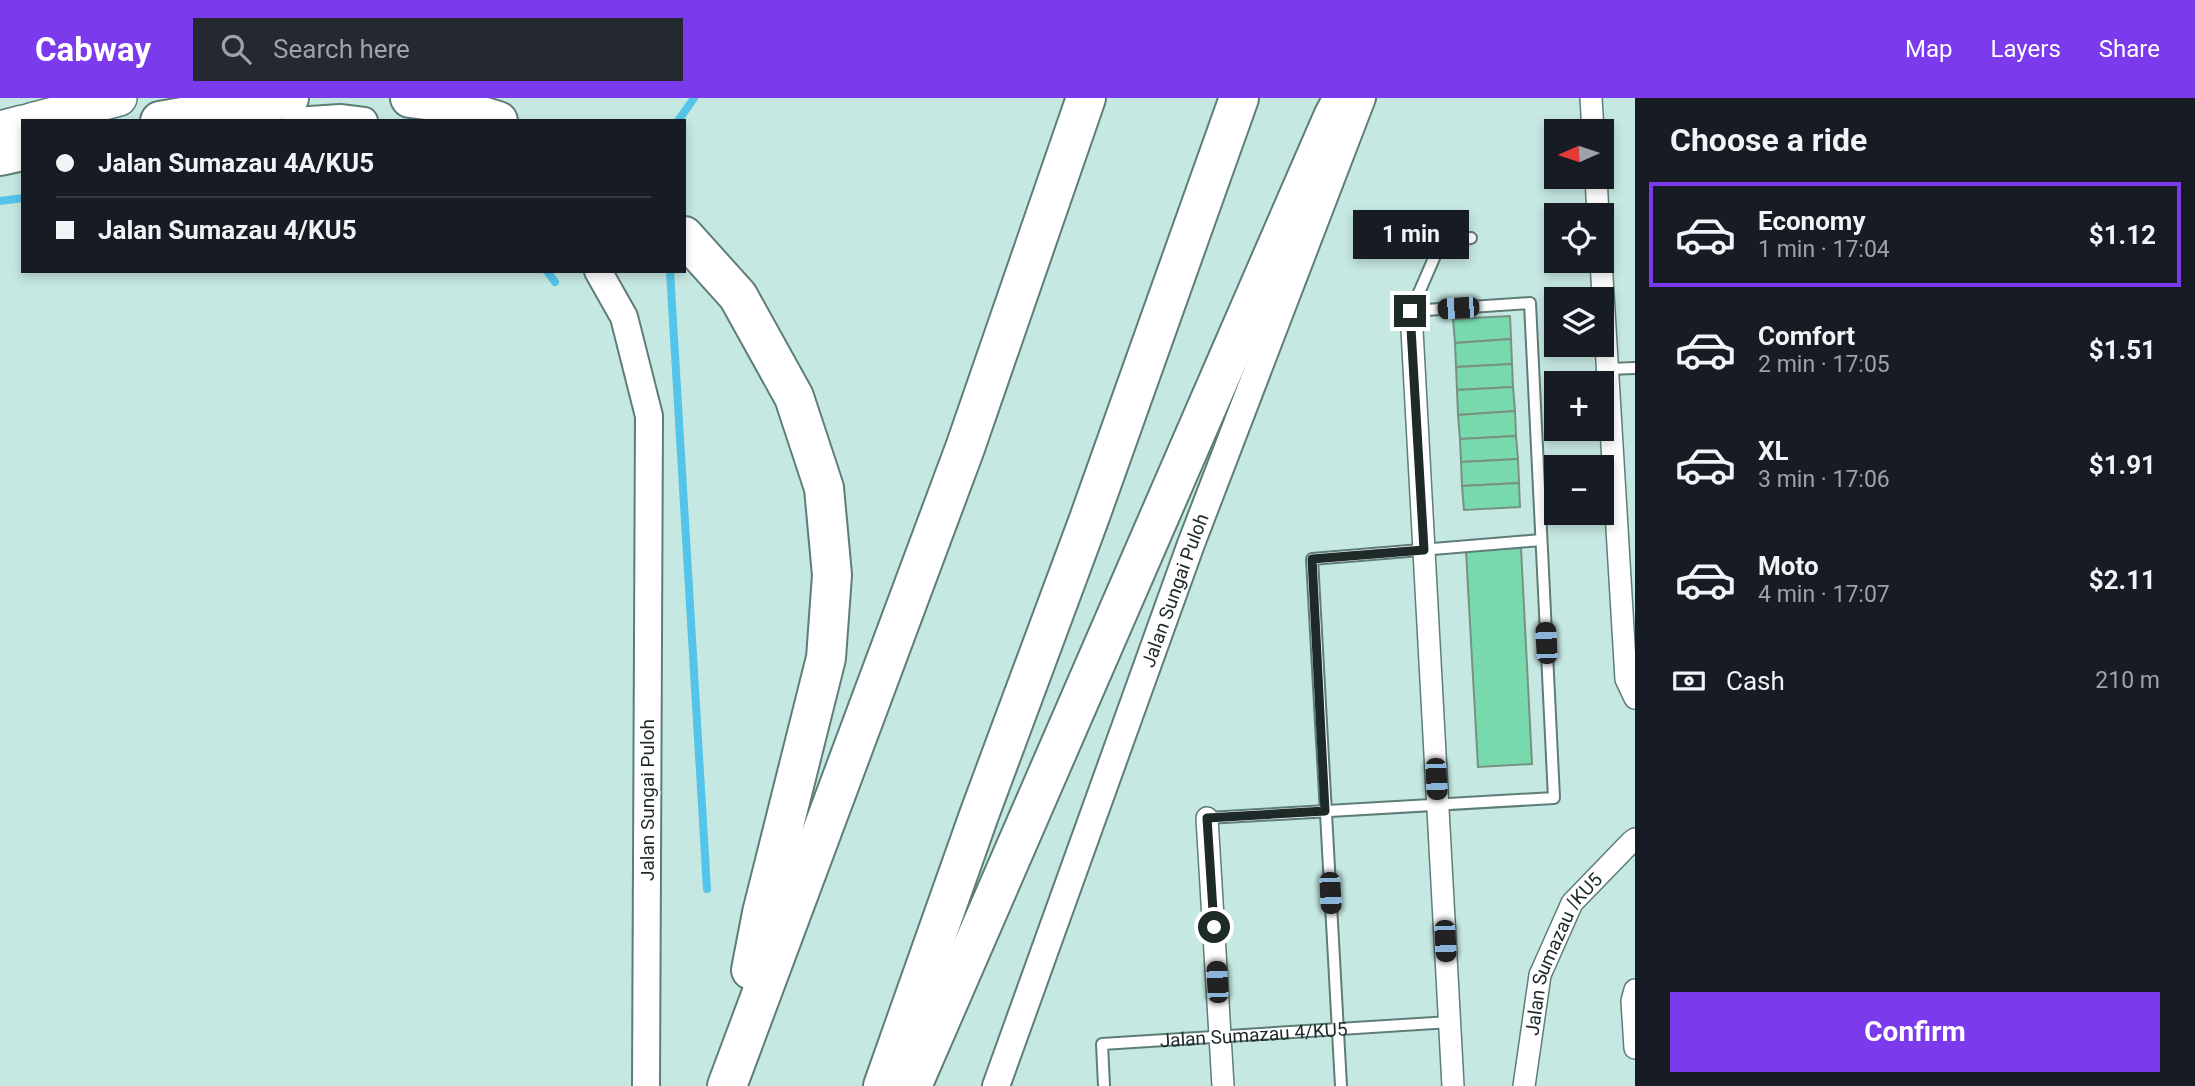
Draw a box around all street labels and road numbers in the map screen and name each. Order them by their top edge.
street label: Jalan Sungai Puloh [1137,510,1214,670]
street label: Jalan Sungai Puloh [636,719,659,881]
street label: Jalan Sumazau /KU5 [1520,868,1607,1037]
street label: Jalan Sumazau 4/KU5 [1159,1017,1348,1052]

